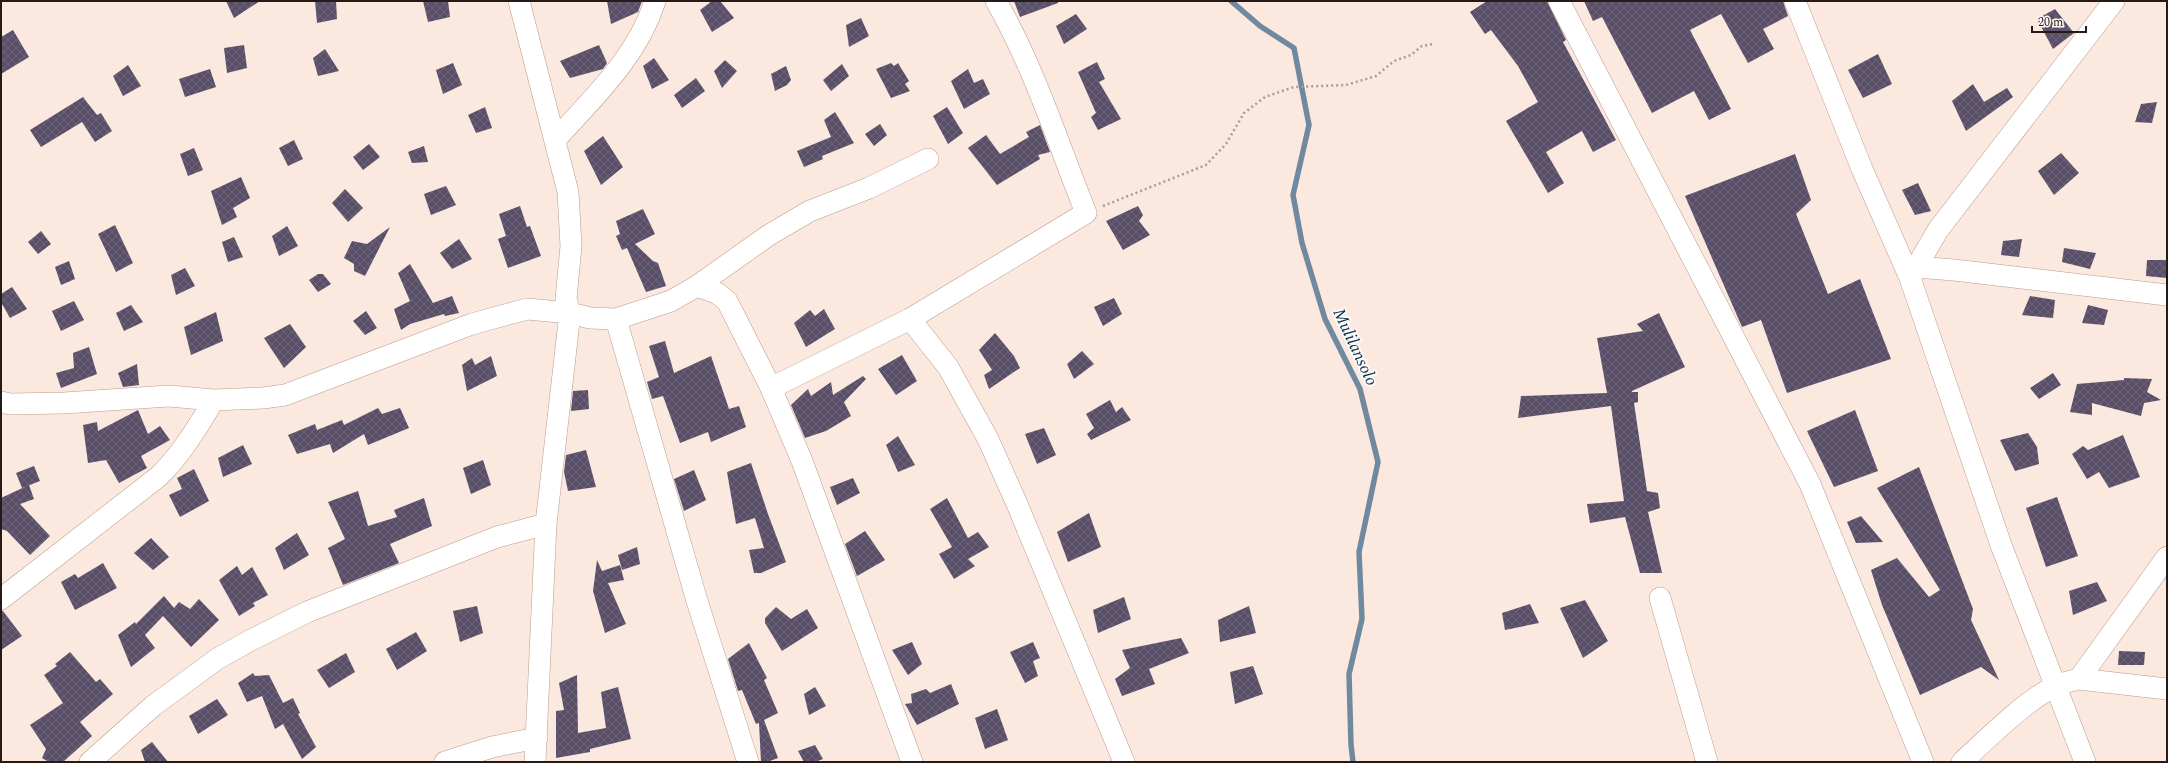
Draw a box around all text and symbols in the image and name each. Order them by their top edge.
scale bar [2032,8,2086,34]
text: 20 m [2038,13,2063,32]
water label: Mulilansolo [1326,304,1384,390]

